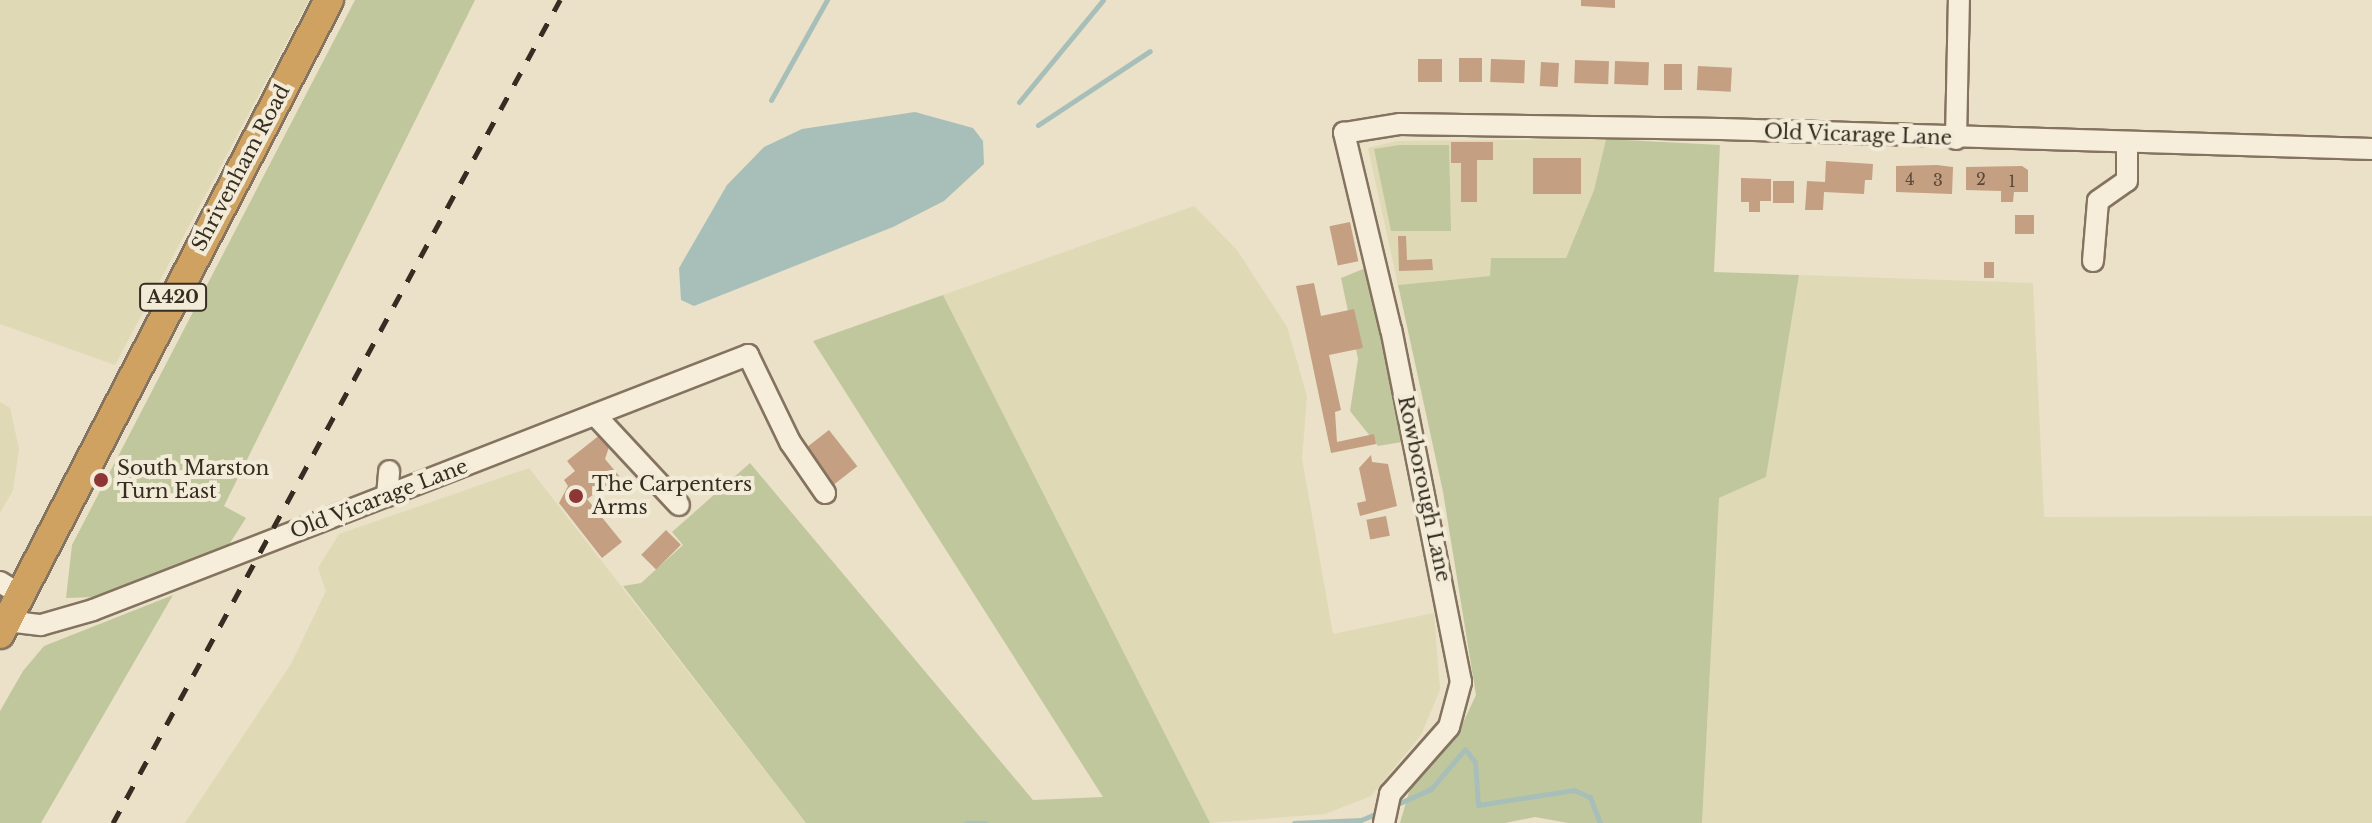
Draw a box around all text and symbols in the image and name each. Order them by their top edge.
street label: Shrivenham Road [187,81,295,255]
street label: Old Vicarage Lane [1763,120,1953,150]
house number: 4 [1905,169,1915,189]
house number: 2 [1976,169,1986,189]
house number: 3 [1933,170,1943,190]
house number: 1 [2008,171,2016,191]
road number: A420 [139,283,207,311]
street label: Rowborough Lane [1393,394,1455,584]
street label: Old Vicarage Lane [286,454,472,544]
place label: South Marston Turn East [117,456,269,503]
marker: South Marston Turn East [92,471,110,489]
place label: The Carpenters Arms [592,472,752,519]
marker: The Carpenters Arms [567,487,585,505]

